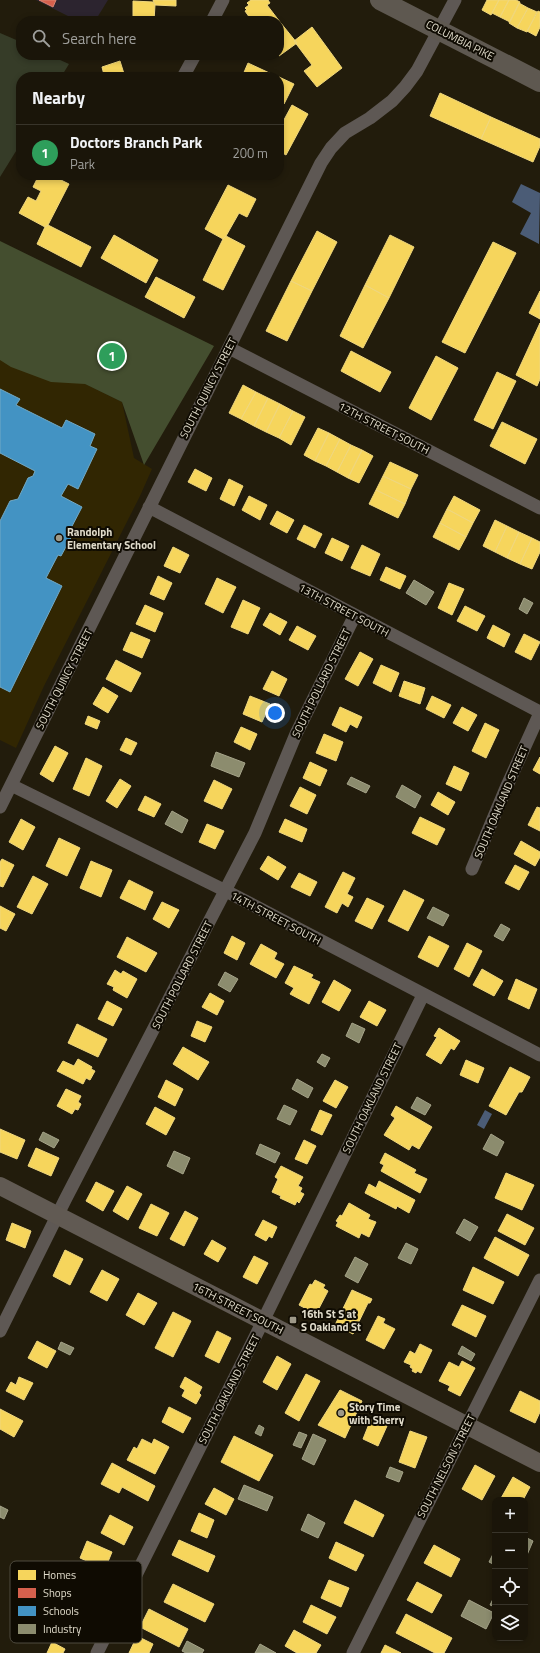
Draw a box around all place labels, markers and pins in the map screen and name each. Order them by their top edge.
pin: 1 [99,341,125,371]
place label: Randolph Elementary School [67,524,156,553]
marker: Randolph Elementary School [54,533,64,543]
place label: 16th St S at S Oakland St [301,1306,361,1335]
marker: 16th St S at S Oakland St [288,1315,298,1325]
place label: Story Time with Sherry [349,1399,405,1428]
marker: Story Time with Sherry [336,1408,346,1418]

